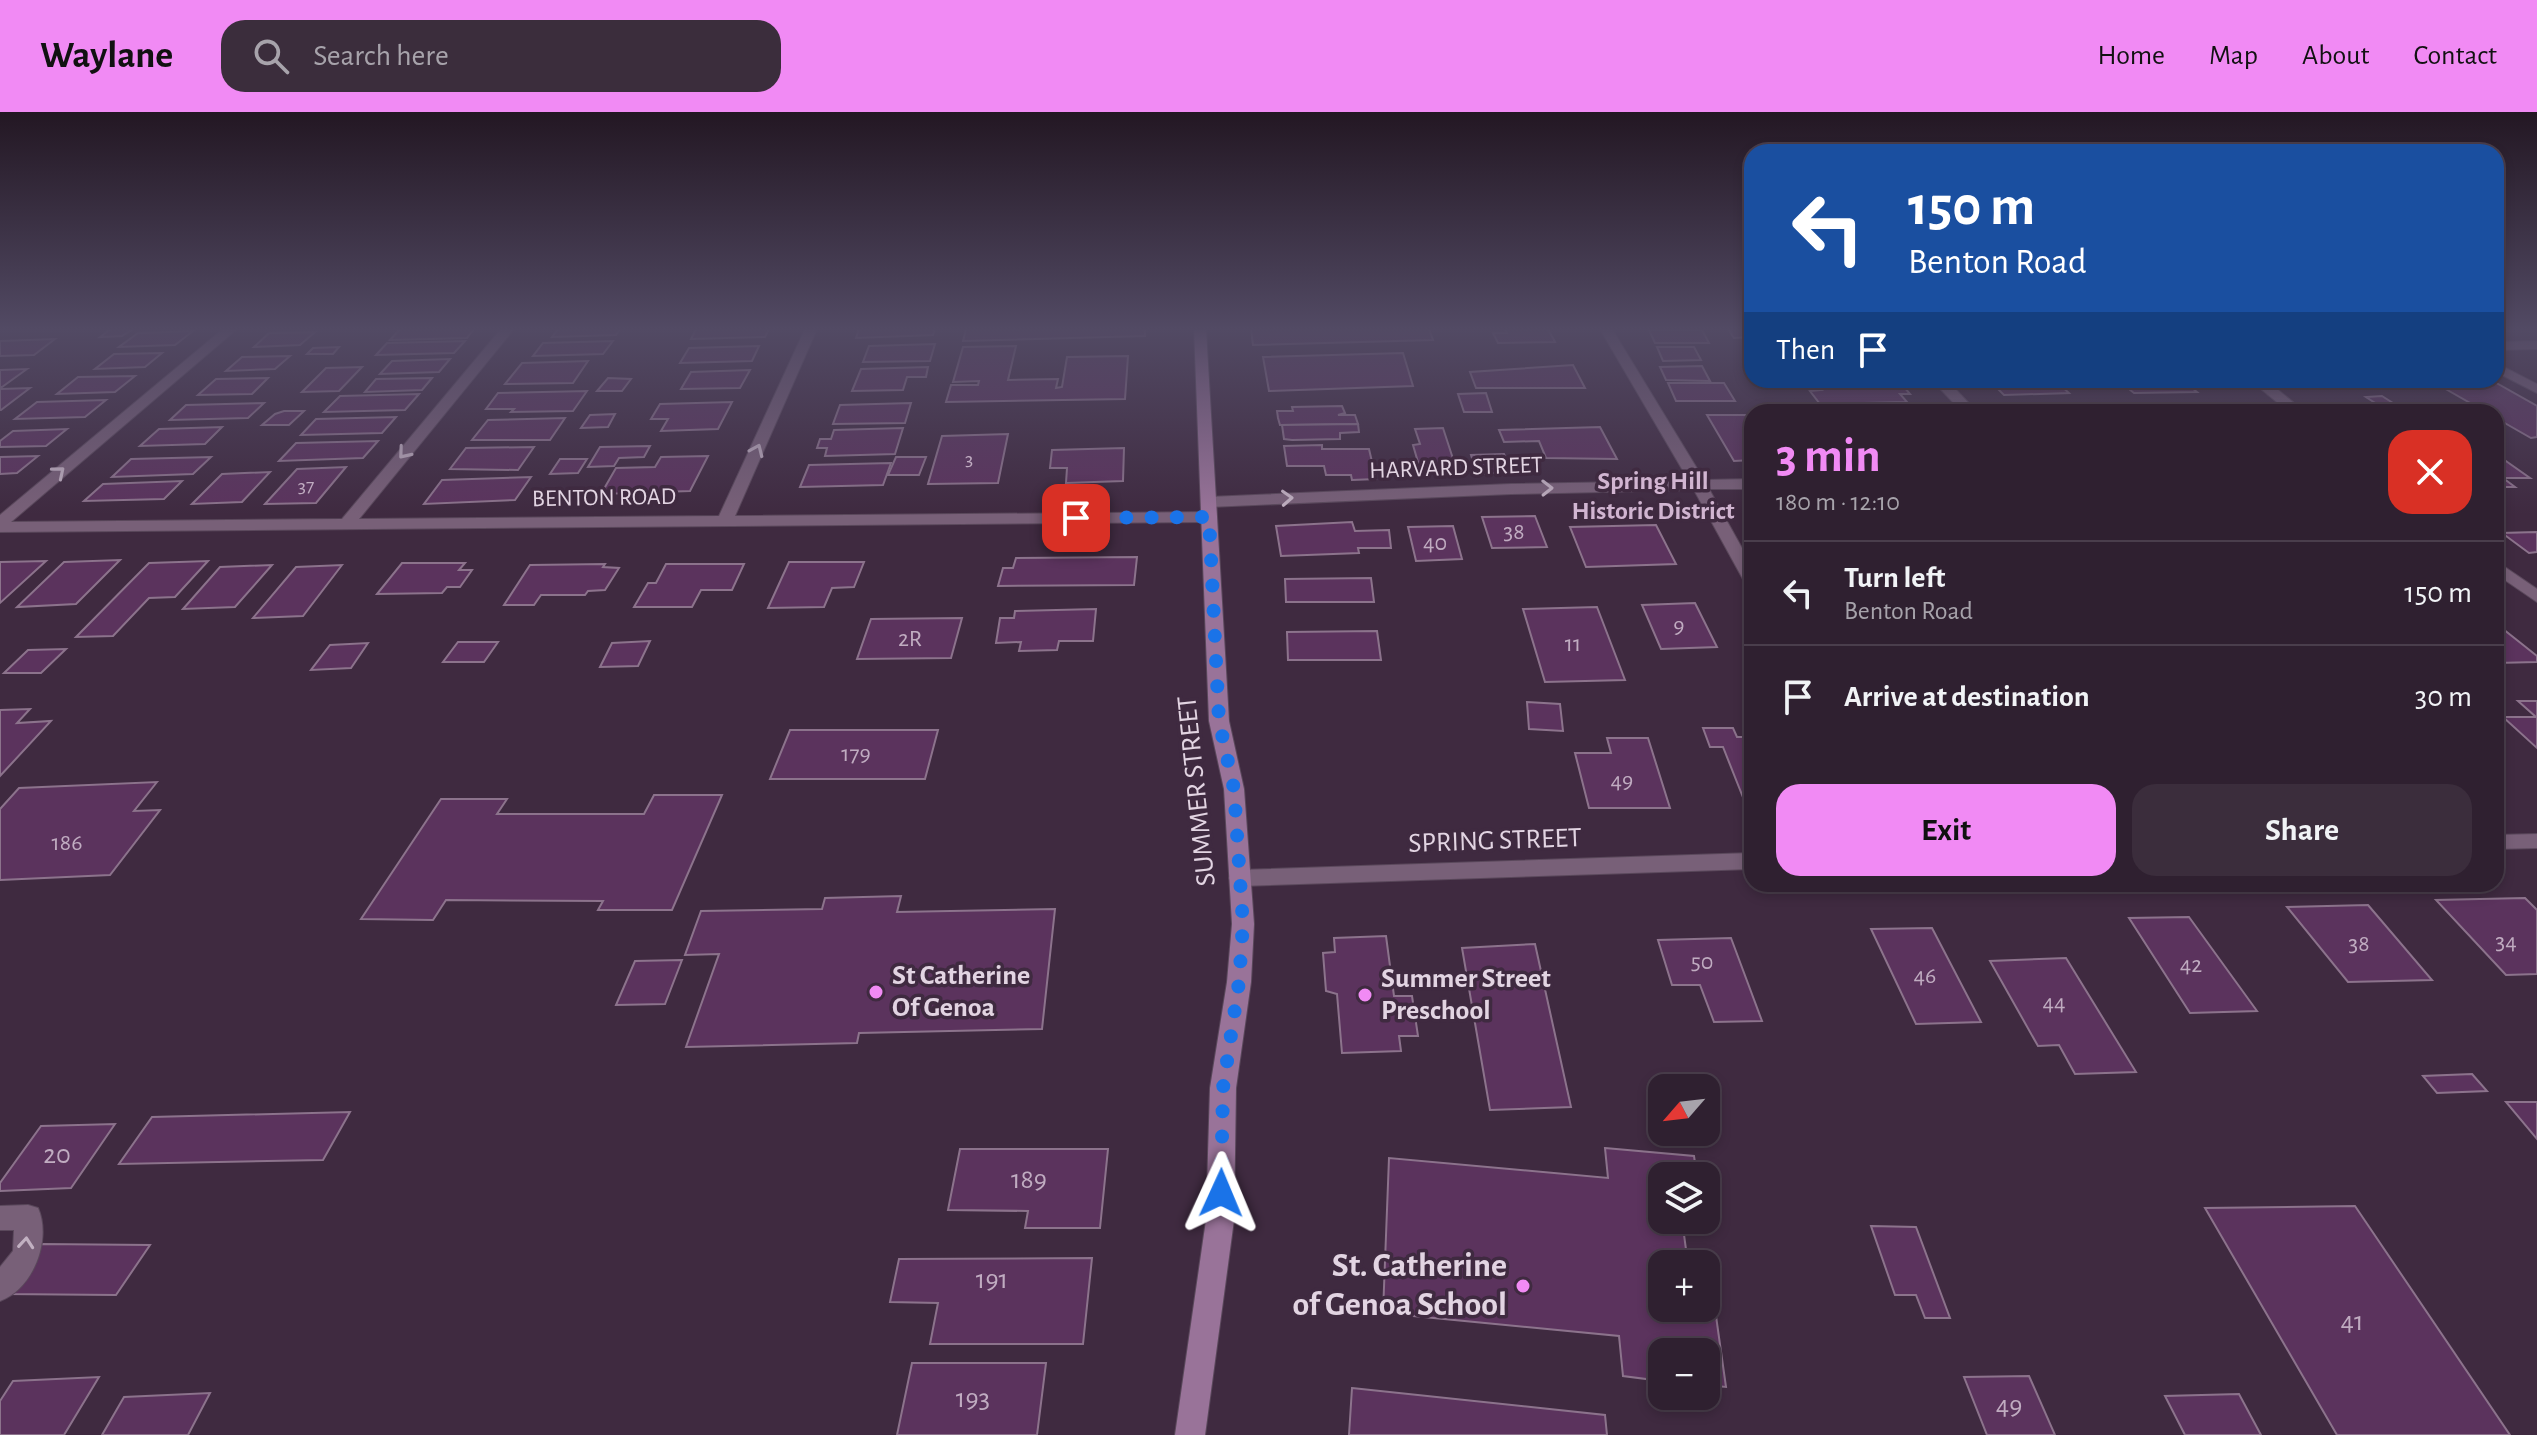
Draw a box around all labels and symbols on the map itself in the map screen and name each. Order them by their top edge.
one-way arrow [747,443,763,458]
one-way arrow [399,444,414,459]
house number: 3 [965,449,973,469]
street label: HARVARD STREET [1369,453,1543,483]
one-way arrow [50,467,65,482]
district label: Spring Hill Historic District [1571,468,1735,524]
house number: 37 [298,476,314,496]
one-way arrow [1541,479,1554,497]
pin [1042,484,1110,552]
street label: BENTON ROAD [532,485,676,511]
one-way arrow [1281,490,1294,507]
house number: 38 [1503,520,1525,544]
house number: 40 [1423,531,1447,555]
house number: 9 [1673,614,1685,638]
house number: 2R [898,627,922,651]
house number: 11 [1565,632,1581,656]
street label: SUMMER STREET [1173,694,1221,888]
house number: 179 [841,742,871,766]
house number: 49 [1611,769,1633,793]
street label: SPRING STREET [1408,824,1583,858]
house number: 186 [52,831,82,855]
house number: 34 [2495,930,2517,954]
house number: 38 [2348,932,2370,956]
house number: 50 [1691,950,1713,974]
house number: 42 [2180,953,2202,977]
place label: St Catherine Of Genoa [892,962,1030,1022]
house number: 46 [1914,964,1936,988]
place label: Summer Street Preschool [1381,965,1551,1025]
marker: St Catherine Of Genoa [867,983,885,1001]
marker: Summer Street Preschool [1356,986,1374,1004]
house number: 44 [2042,991,2066,1015]
north arrow [1648,1074,1720,1146]
house number: 20 [43,1141,71,1169]
position arrow [1179,1151,1263,1235]
house number: 189 [1011,1166,1047,1194]
one-way arrow [17,1236,34,1249]
place label: St. Catherine of Genoa School [1292,1249,1507,1322]
house number: 191 [976,1266,1008,1294]
marker: St. Catherine of Genoa School [1514,1277,1532,1295]
house number: 41 [2340,1308,2364,1336]
house number: 193 [956,1385,990,1413]
house number: 49 [1996,1392,2022,1420]

